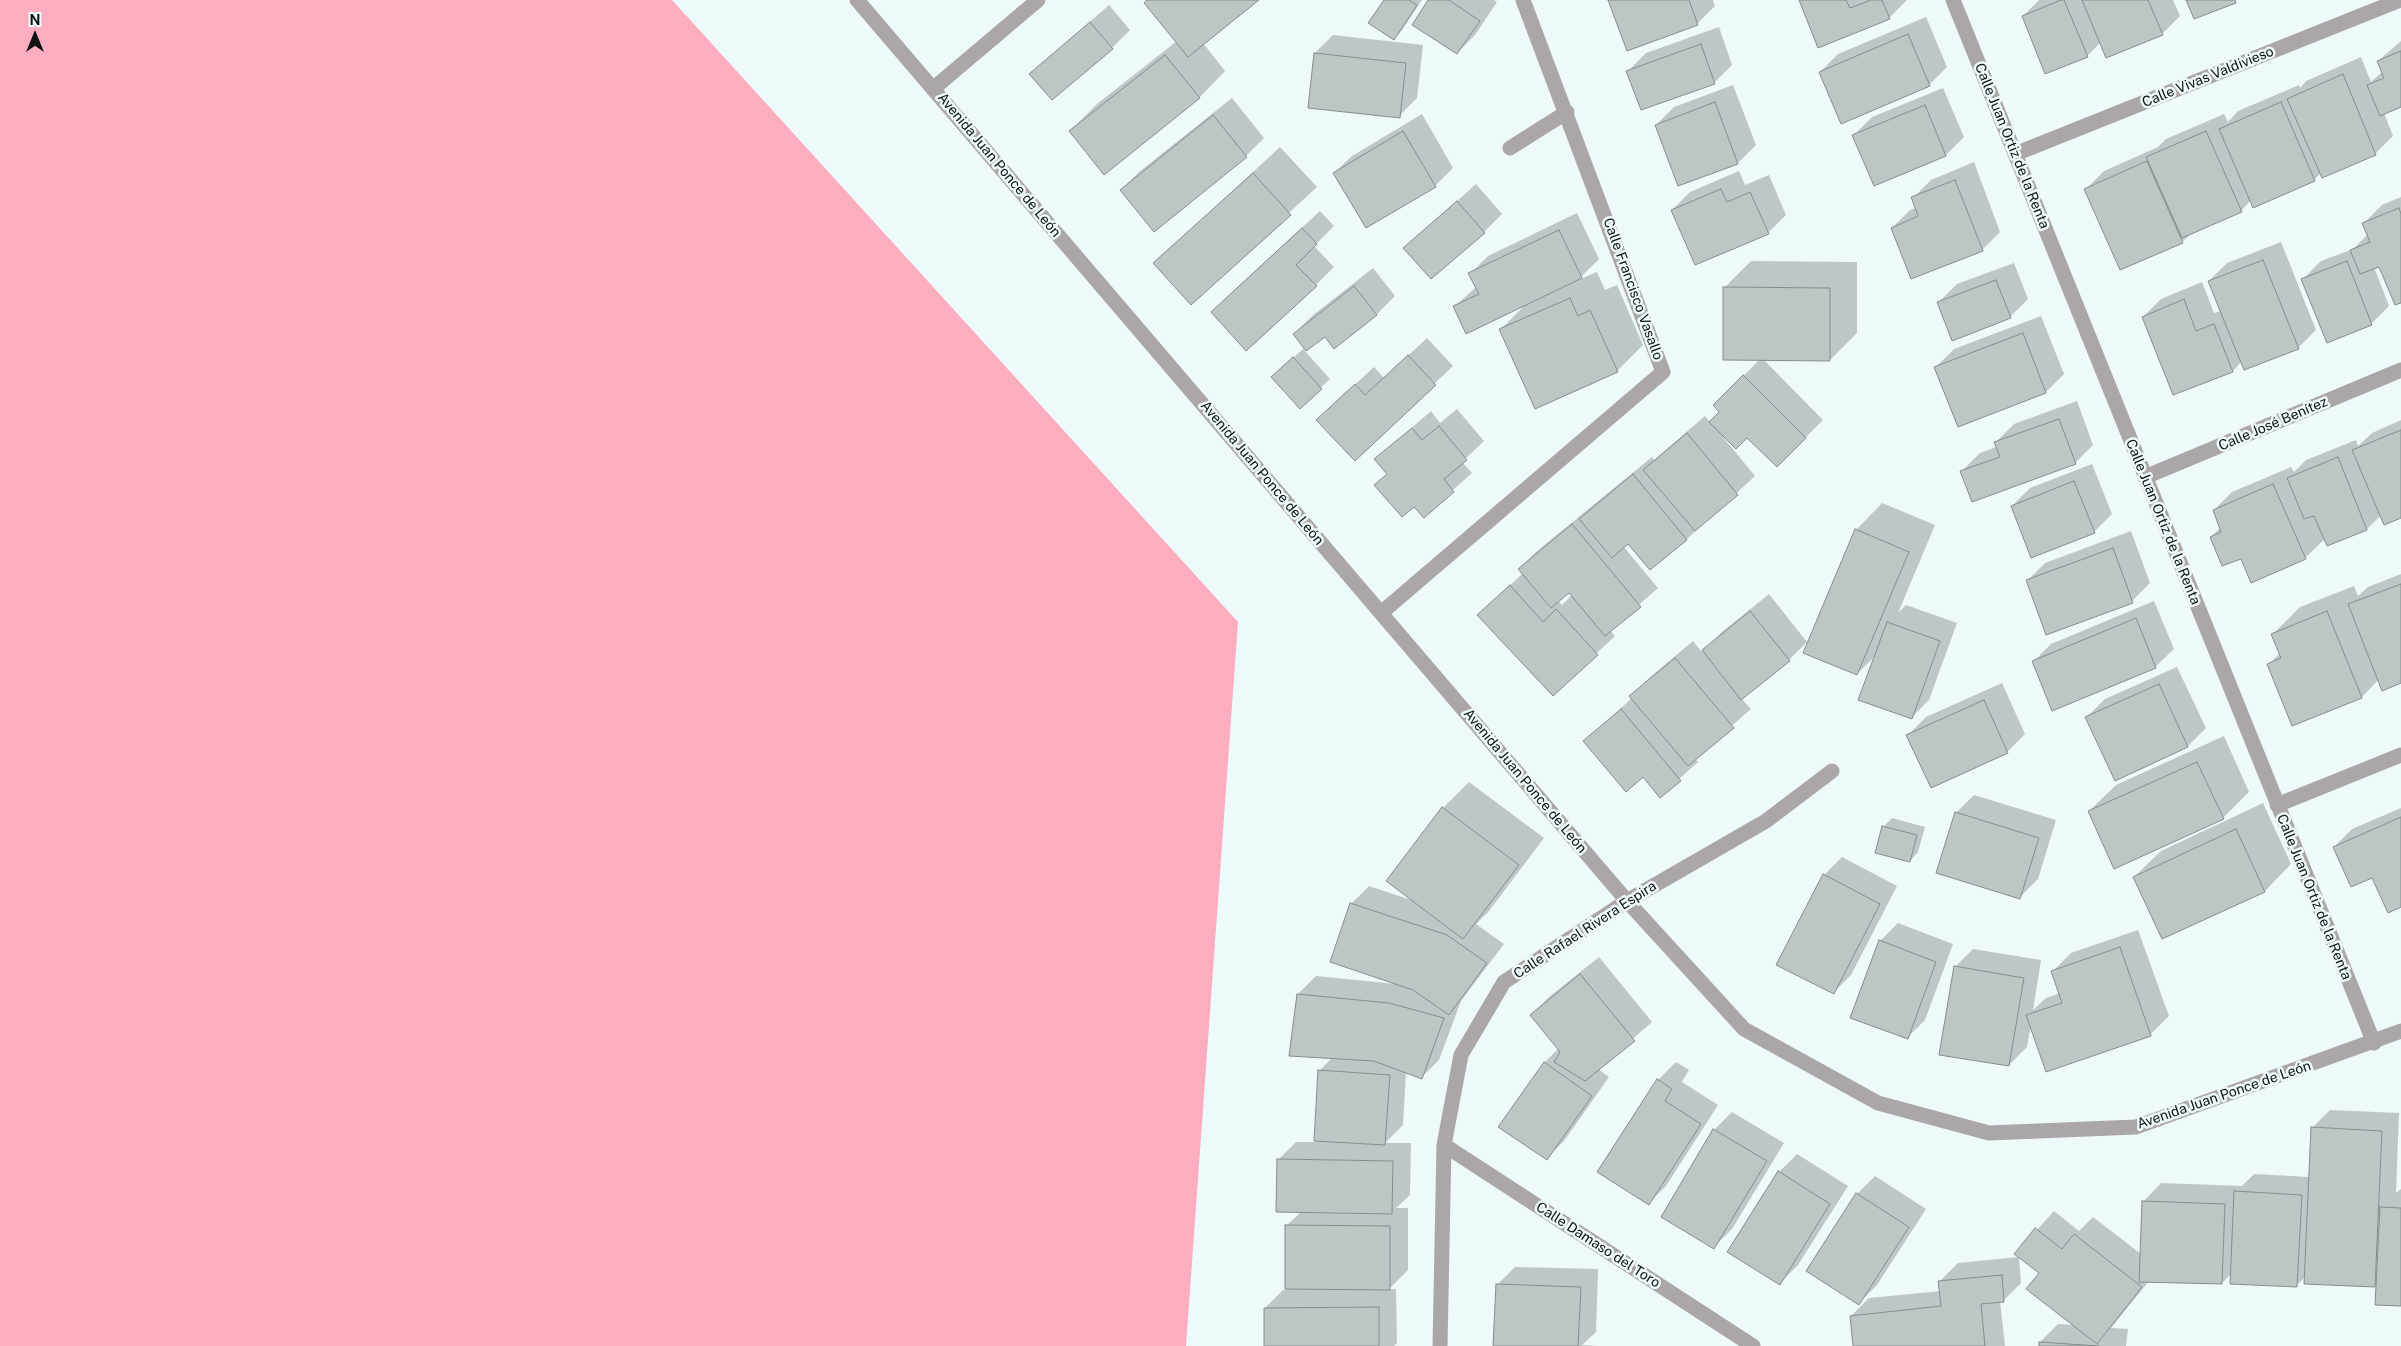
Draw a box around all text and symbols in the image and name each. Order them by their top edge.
north arrow [10,10,60,60]
text: N [30,12,40,28]
street label: Calle Vivas Valdivieso [2140,43,2276,111]
street label: Calle Juan Ortiz de la Renta [1971,61,2053,231]
street label: Avenida Juan Ponce de León [934,90,1064,240]
street label: Calle Francisco Vasallo [1599,216,1667,362]
street label: Calle José Benítez [2216,393,2330,455]
street label: Avenida Juan Ponce de León [1197,398,1327,548]
street label: Calle Juan Ortiz de la Renta [2122,437,2204,607]
street label: Avenida Juan Ponce de León [1460,706,1590,856]
street label: Calle Juan Ortiz de la Renta [2273,812,2355,982]
street label: Calle Rafael Rivera Espira [1510,878,1660,982]
street label: Avenida Juan Ponce de León [2135,1057,2313,1133]
street label: Calle Damaso del Toro [1533,1199,1663,1291]

